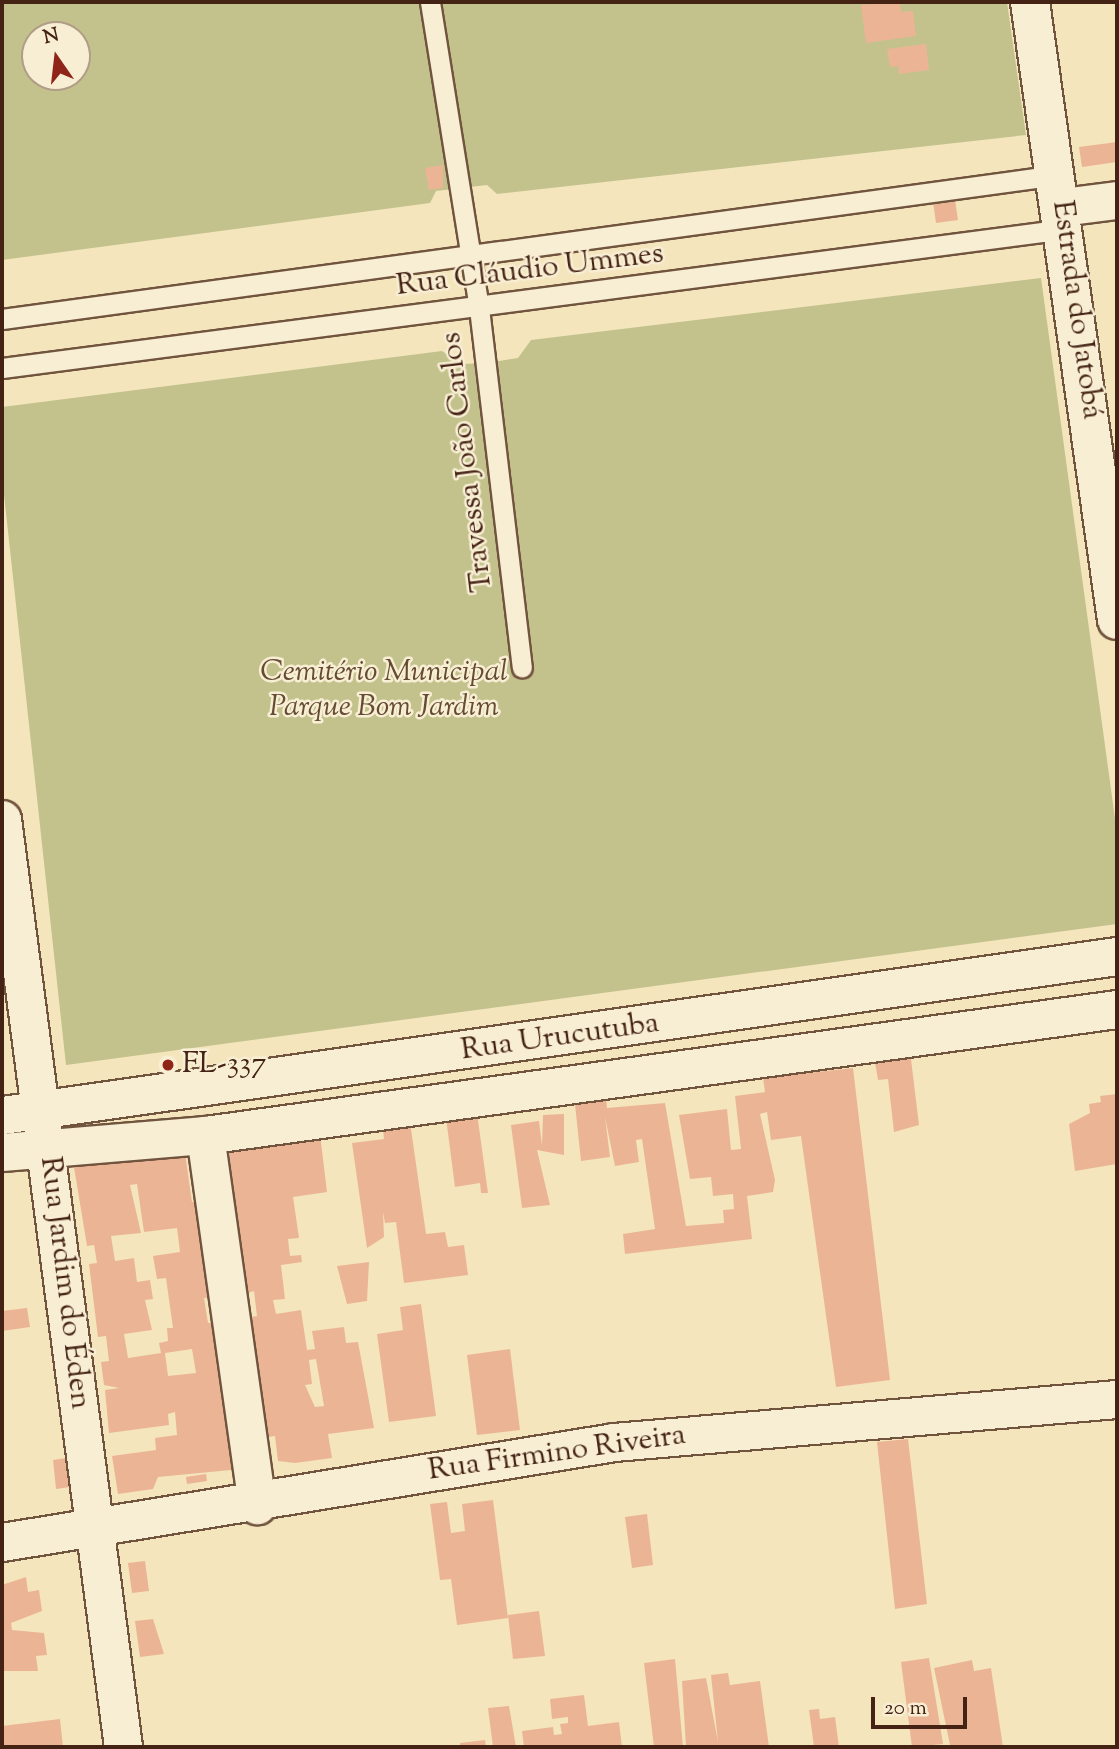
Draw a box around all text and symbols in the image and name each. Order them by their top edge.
north arrow [21,21,91,91]
text: N [41,22,62,52]
street label: Estrada do Jatobá [1043,198,1109,422]
street label: Rua Cláudio Ummes [394,237,666,305]
street label: Travessa João Carlos [434,330,502,594]
park label: Cemitério Municipal Parque Bom Jardim [260,655,508,726]
street label: Rua Urucutuba [459,1006,661,1070]
place label: FL-337 [182,1047,266,1083]
marker: FL-337 [160,1057,176,1073]
street label: Rua Jardim do Éden [31,1155,97,1411]
street label: Rua Firmino Riveira [426,1418,688,1490]
scale bar [874,1682,970,1726]
text: 20 m [884,1694,927,1724]

